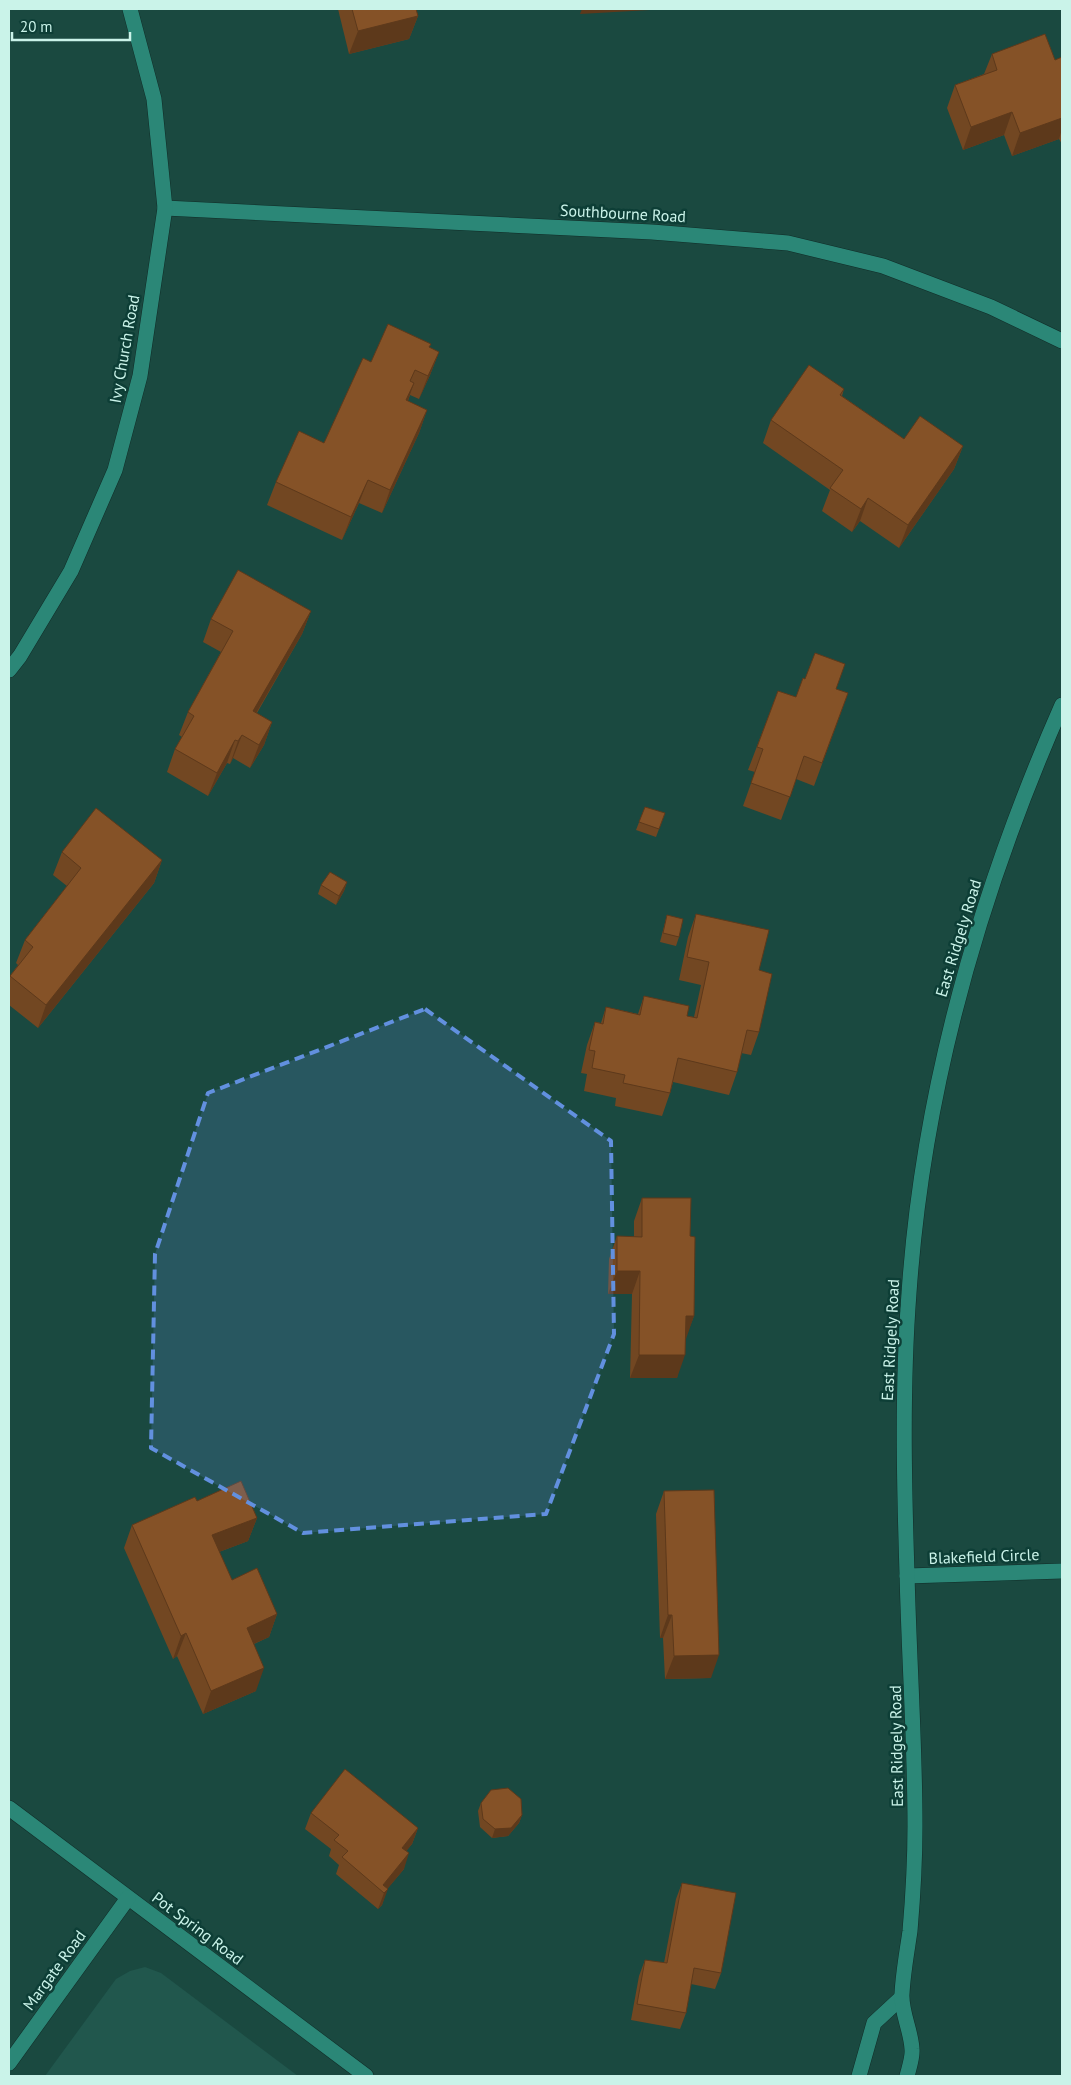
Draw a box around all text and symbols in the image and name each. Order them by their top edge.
scale bar [12,10,130,42]
text: 20 m [20,17,53,36]
street label: Southbourne Road [559,200,687,226]
street label: Ivy Church Road [105,293,143,405]
street label: East Ridgely Road [931,877,985,999]
street label: East Ridgely Road [877,1279,903,1401]
street label: Blakefield Circle [928,1544,1040,1568]
street label: East Ridgely Road [885,1685,907,1807]
street label: Pot Spring Road [148,1887,248,1969]
street label: Margate Road [18,1926,90,2014]

